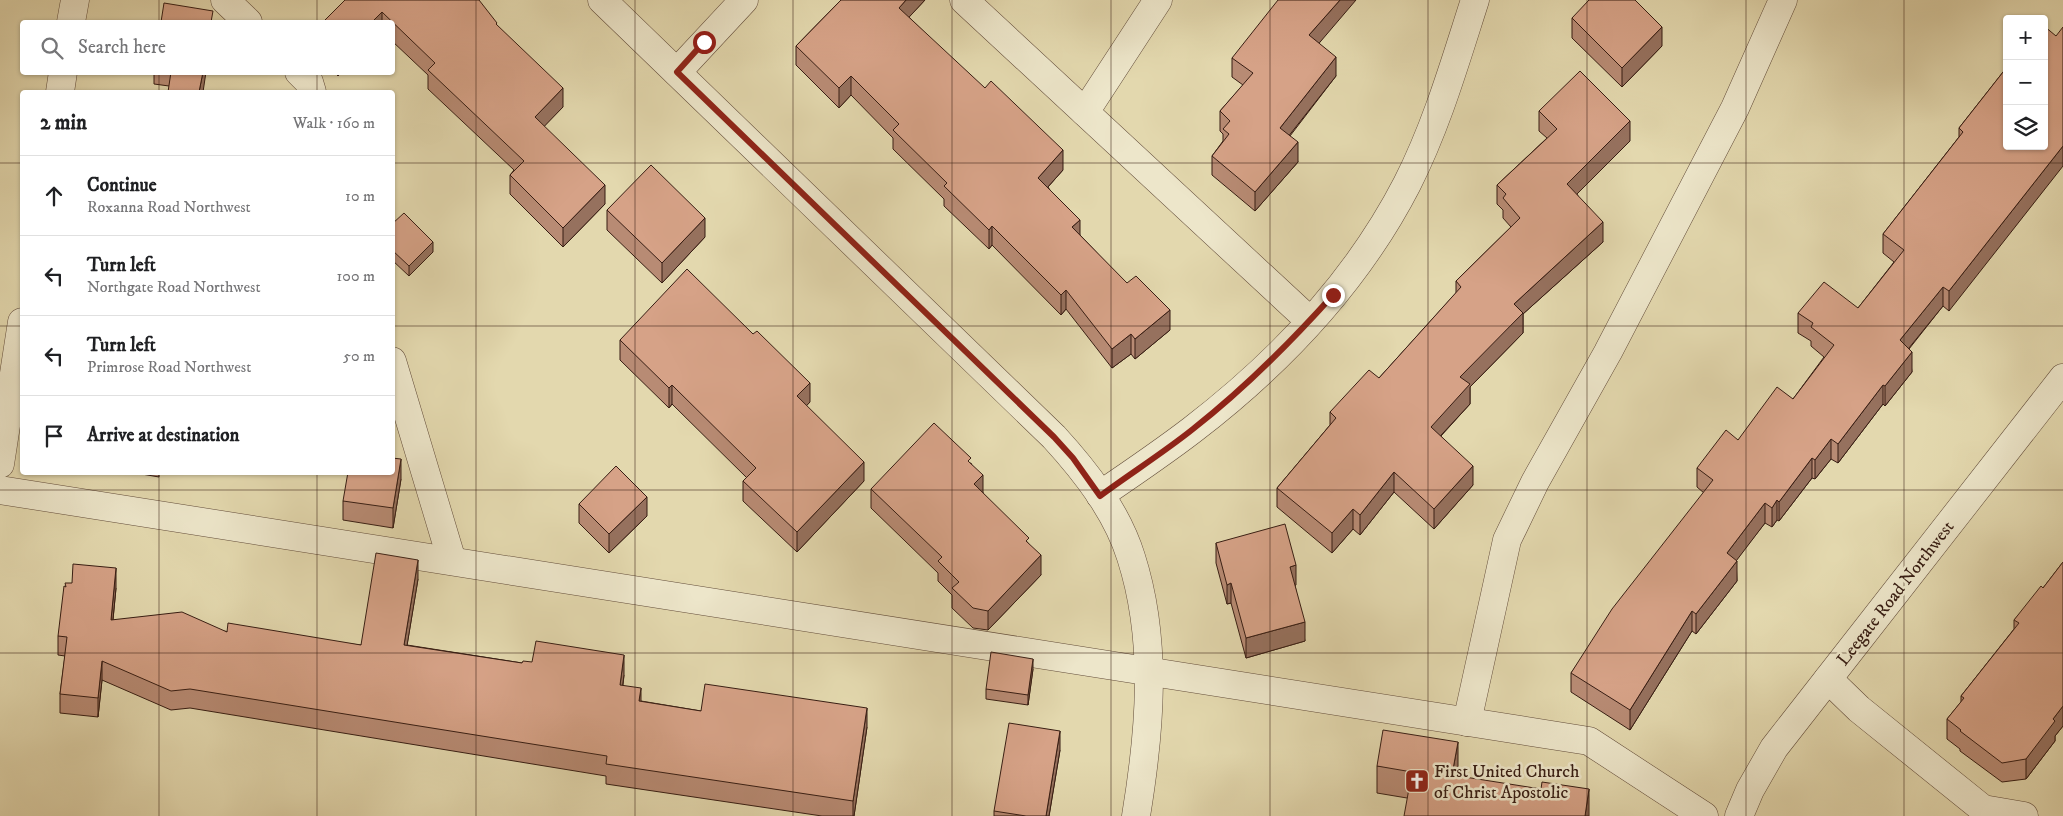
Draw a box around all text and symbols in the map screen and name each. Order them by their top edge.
map controls [2003,15,2048,150]
button: + [2003,15,2048,60]
search box [20,20,395,75]
route start [693,31,716,54]
icon: search [38,34,66,62]
text: Search here [78,36,166,59]
button: − [2003,60,2048,105]
button: layers [2003,105,2048,150]
text: 2 min [40,110,87,136]
text: Walk · 160 m [293,113,375,133]
text: Continue [87,174,157,197]
icon: ahead [40,182,68,210]
text: 10 m [345,186,375,206]
text: Roxanna Road Northwest [87,197,251,217]
text: Turn left [87,254,156,277]
icon: left [40,262,68,290]
text: 100 m [337,266,375,286]
text: Northgate Road Northwest [87,277,261,297]
route end [1322,284,1345,307]
text: Turn left [87,334,156,357]
icon: left [40,342,68,370]
text: 50 m [343,346,375,366]
text: Primrose Road Northwest [87,357,251,377]
icon: arrive [40,422,68,450]
text: Arrive at destination [87,424,239,447]
street label: Leegate Road Northwest [1832,516,1959,671]
place label: First United Church of Christ Apostolic [1434,761,1580,804]
church icon: First United Church of Christ Apostolic [1404,768,1430,794]

